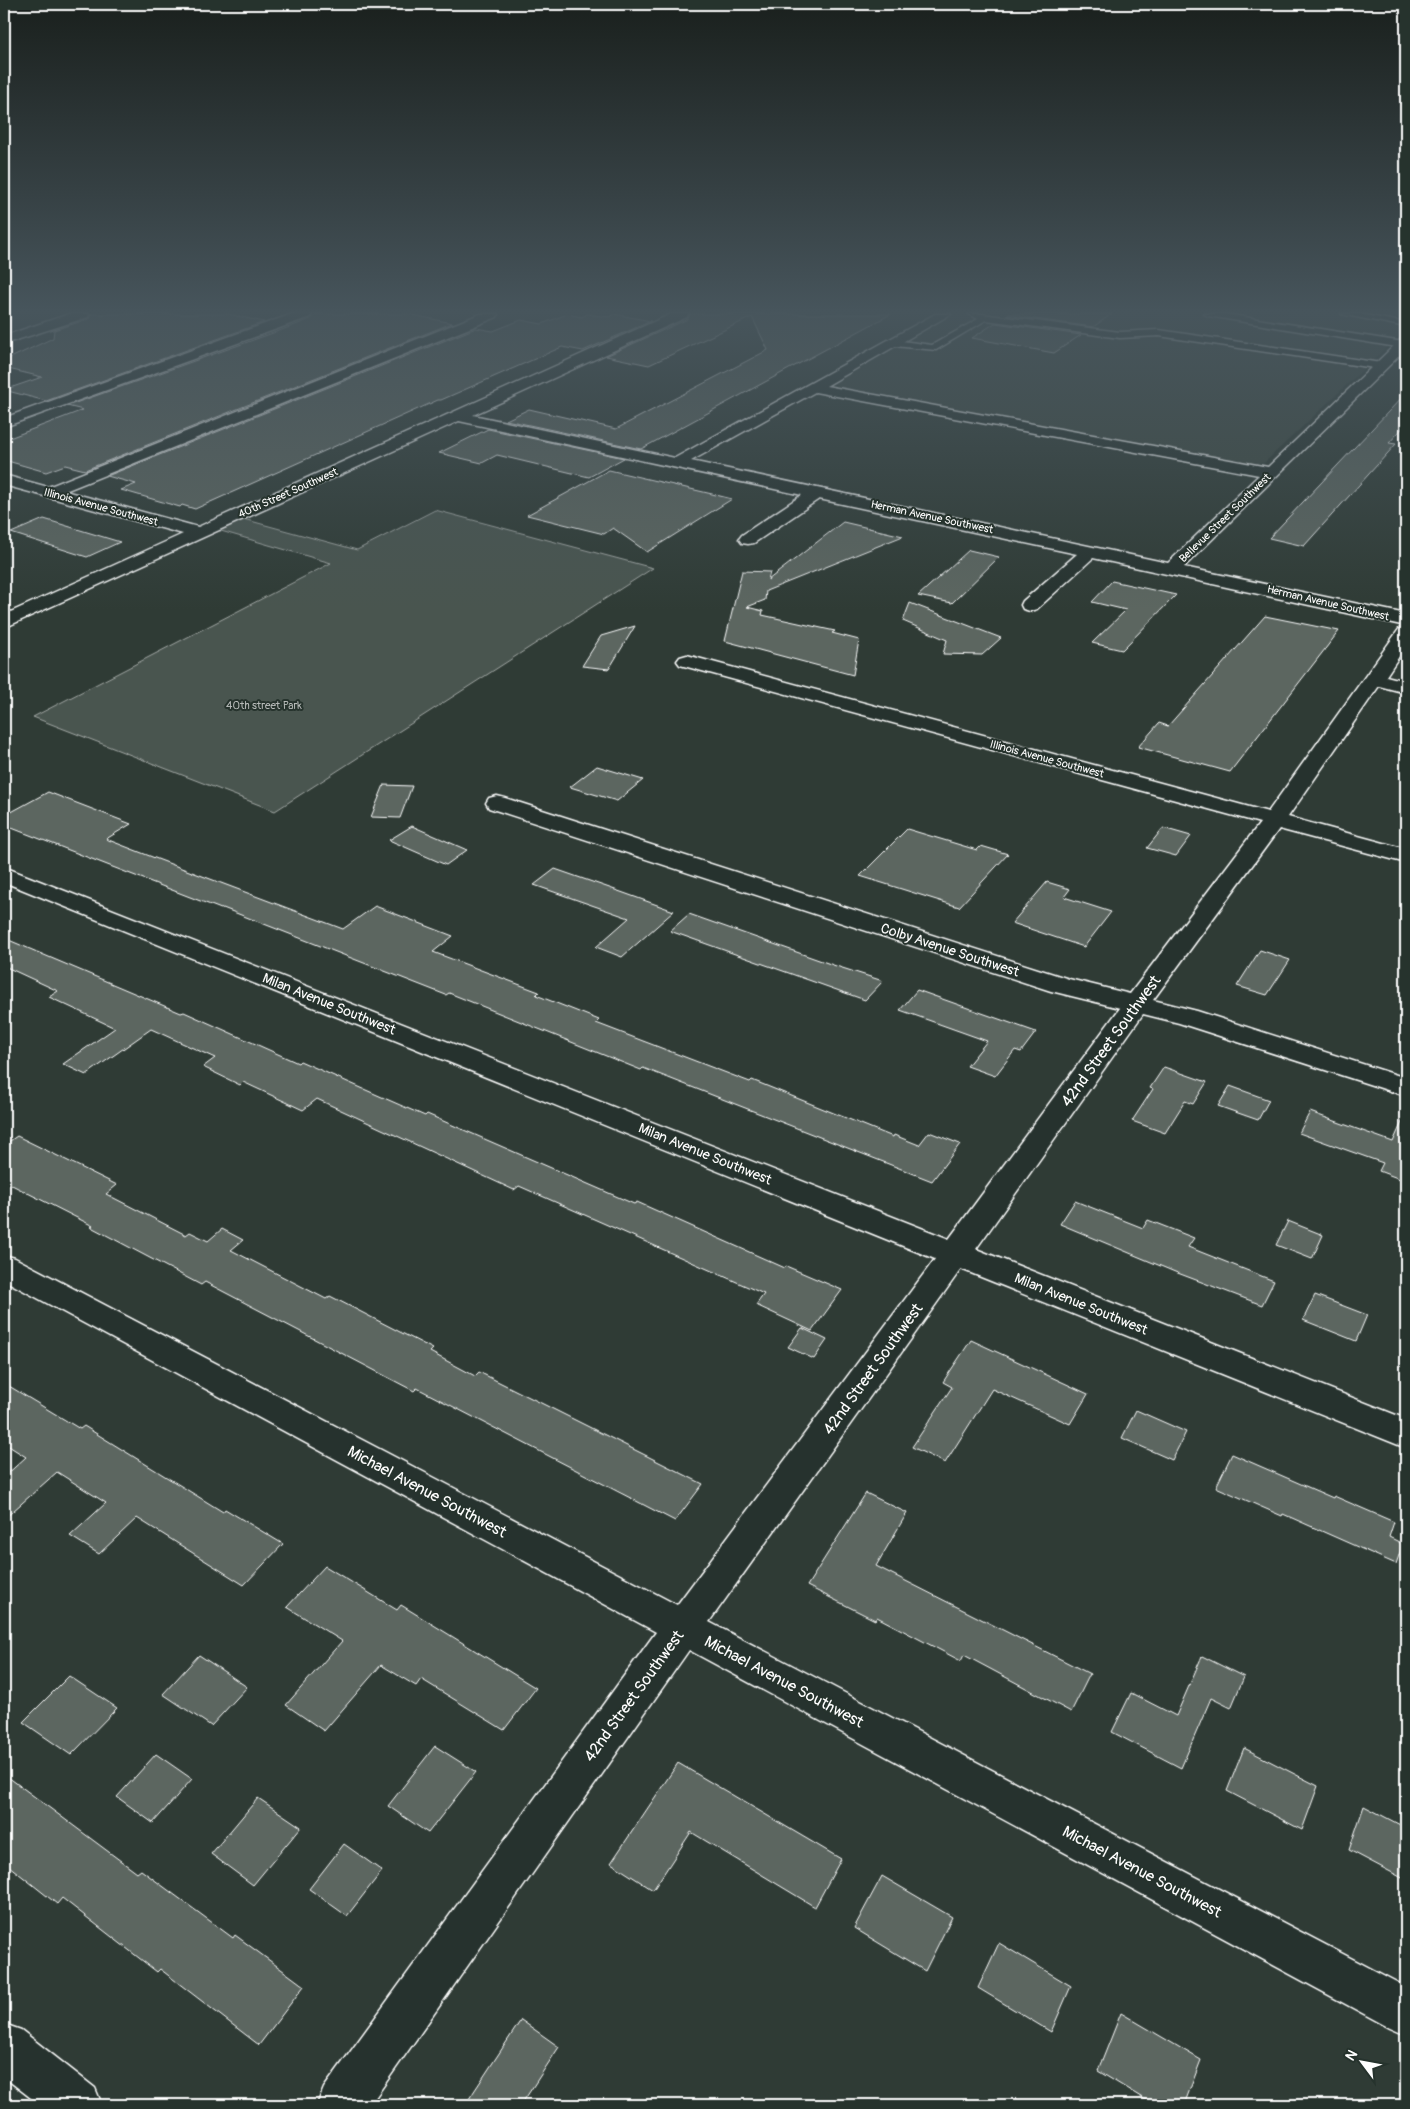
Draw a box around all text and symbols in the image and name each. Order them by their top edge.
street label: 40th Street Southwest [236,465,340,521]
street label: Bellevue Street Southwest [1176,470,1274,565]
street label: Illinois Avenue Southwest [42,485,160,529]
street label: Herman Avenue Southwest [870,498,995,536]
street label: Herman Avenue Southwest [1266,583,1391,624]
park label: 40th street Park [226,699,302,712]
street label: Illinois Avenue Southwest [988,737,1106,781]
street label: Colby Avenue Southwest [879,920,1022,981]
street label: Milan Avenue Southwest [260,969,398,1039]
street label: 42nd Street Southwest [1057,971,1166,1111]
street label: Milan Avenue Southwest [636,1119,774,1189]
street label: Milan Avenue Southwest [1012,1269,1150,1339]
street label: 42nd Street Southwest [819,1299,928,1439]
street label: Michael Avenue Southwest [344,1442,511,1543]
street label: 42nd Street Southwest [580,1626,689,1766]
street label: Michael Avenue Southwest [701,1632,868,1733]
street label: Michael Avenue Southwest [1059,1822,1226,1923]
north arrow [1338,2036,1388,2086]
text: N [1342,2047,1361,2064]

